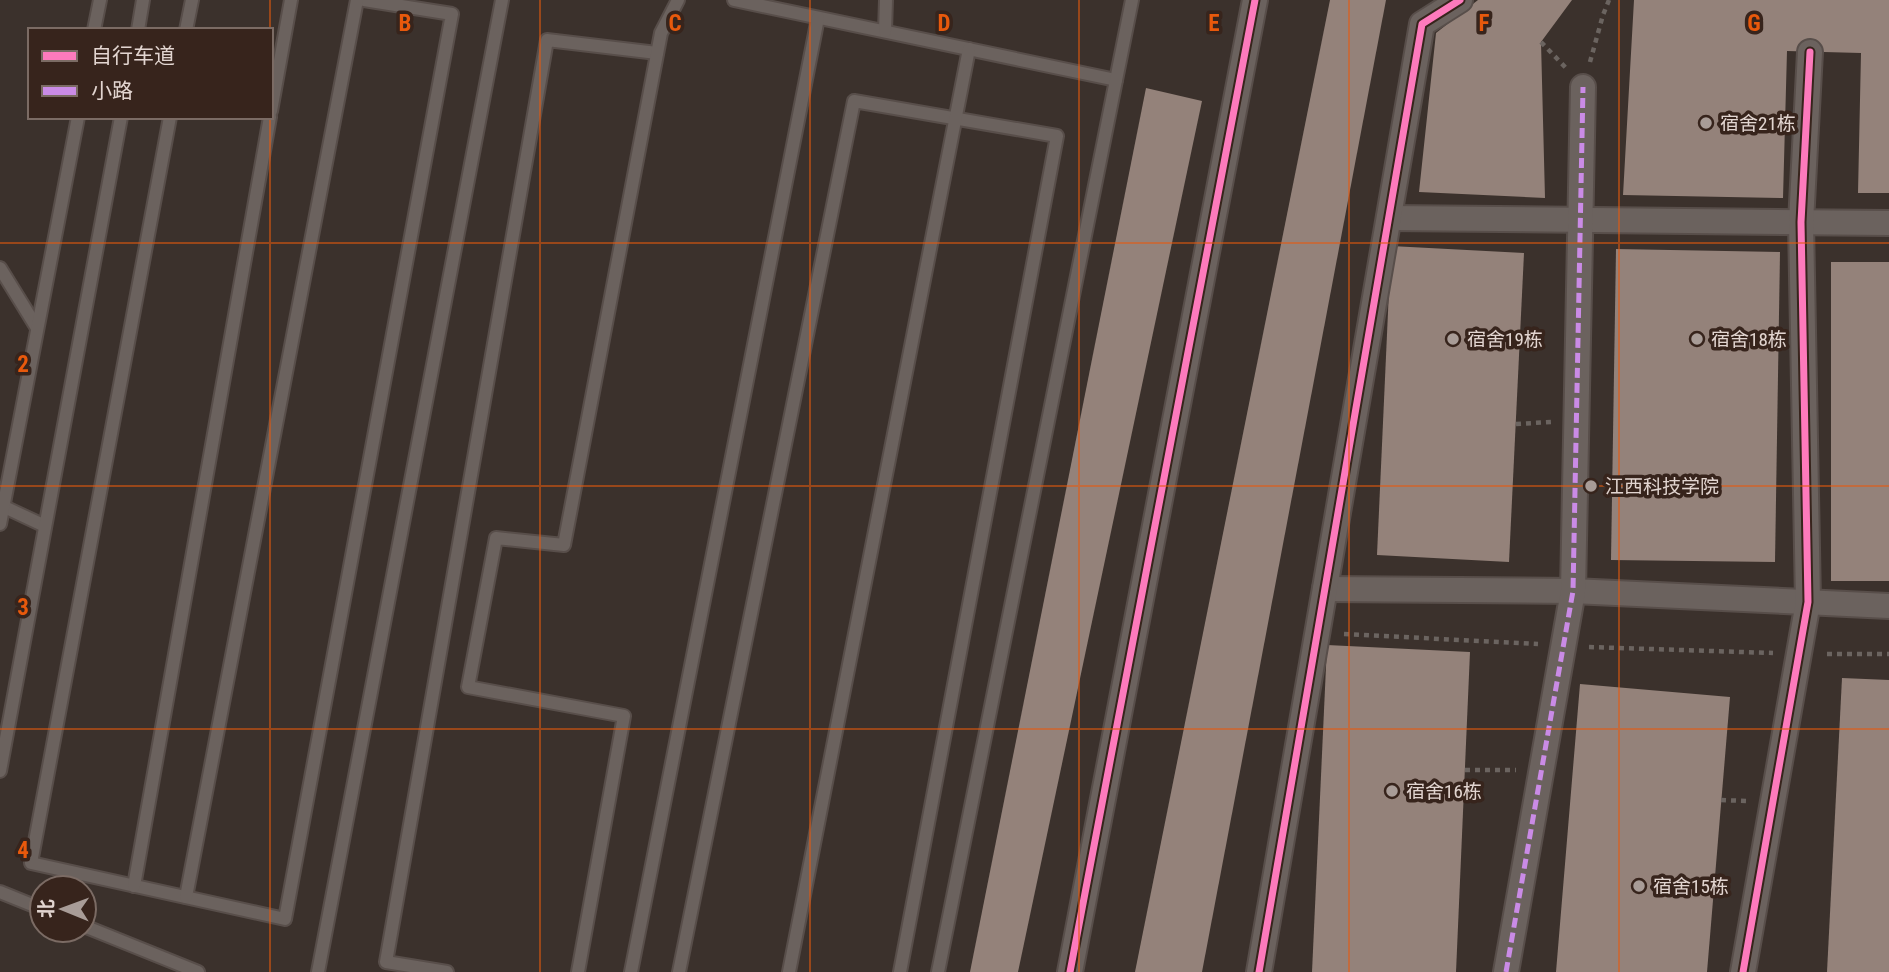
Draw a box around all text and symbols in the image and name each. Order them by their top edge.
text: B [399,10,411,37]
text: C [668,10,682,37]
text: D [938,10,951,37]
text: E [1208,10,1220,37]
text: F [1479,10,1490,37]
text: G [1747,10,1761,37]
legend [28,28,273,119]
text: 自行车道 [91,44,175,68]
text: 小路 [91,79,133,103]
place label: 宿舍21栋 [1720,112,1796,135]
marker: 宿舍21栋 [1698,115,1714,131]
place label: 宿舍19栋 [1467,328,1543,351]
place label: 宿舍18栋 [1711,328,1787,351]
marker: 宿舍19栋 [1445,331,1461,347]
marker: 宿舍18栋 [1689,331,1705,347]
text: 2 [17,351,29,378]
place label: 江西科技学院 [1605,475,1719,498]
marker: 江西科技学院 [1583,478,1599,494]
text: 3 [17,594,29,621]
place label: 宿舍16栋 [1406,780,1482,803]
marker: 宿舍16栋 [1384,783,1400,799]
text: 4 [17,837,29,864]
north arrow [28,874,98,944]
place label: 宿舍15栋 [1653,875,1729,898]
marker: 宿舍15栋 [1631,878,1647,894]
text: 北 [35,899,58,918]

